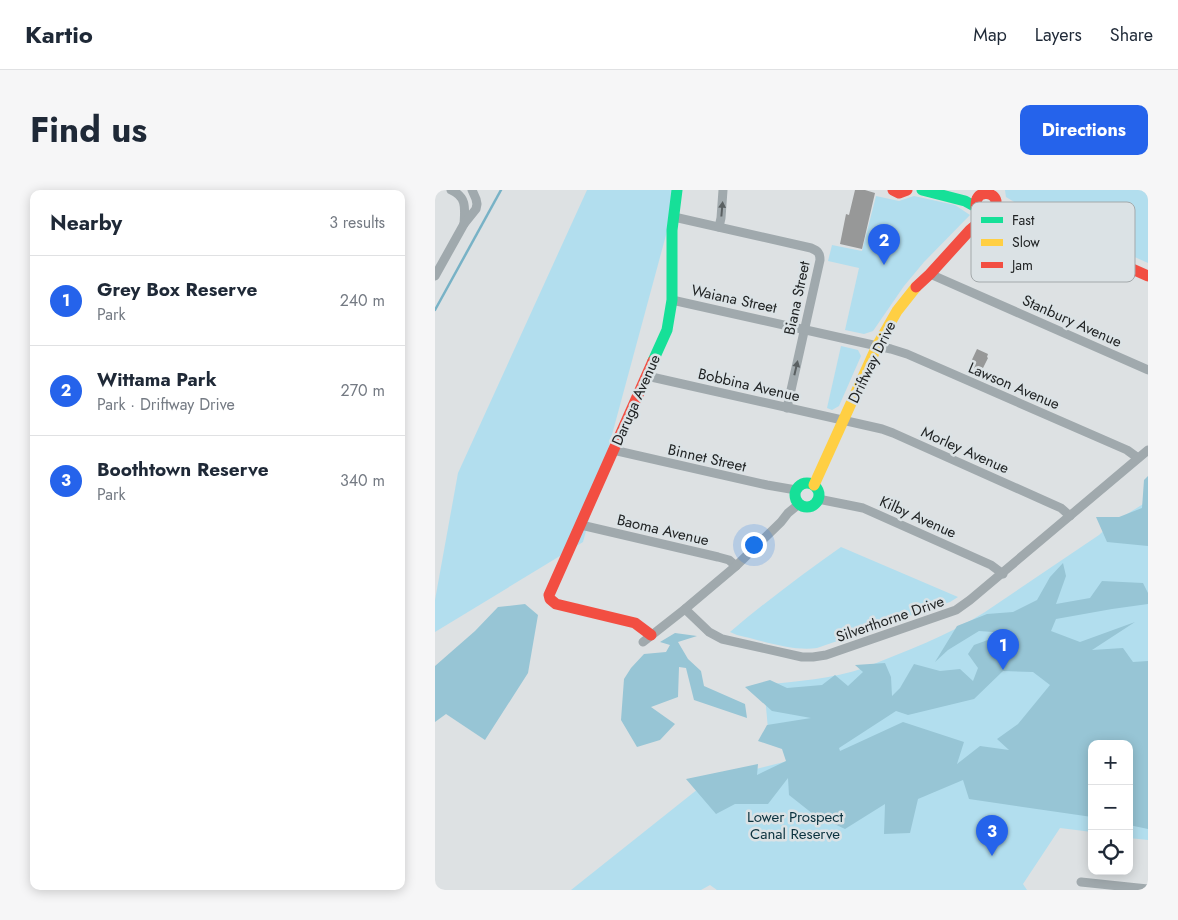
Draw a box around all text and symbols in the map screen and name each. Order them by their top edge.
text: Kartio [25,17,93,52]
text: Map [973,22,1007,48]
text: Layers [1035,22,1082,48]
text: Share [1110,22,1153,48]
text: Find us [30,105,147,155]
button: Directions [1020,105,1148,155]
one-way arrow [718,200,726,216]
legend [971,202,1135,282]
text: Nearby [50,208,122,238]
text: Fast [1012,210,1035,230]
text: 3 results [329,211,385,234]
pin: 2 [868,224,900,265]
text: Slow [1012,232,1040,252]
text: Jam [1010,255,1033,275]
street label: Biana Street [778,259,816,337]
text: Grey Box Reserve [97,276,257,303]
street label: Waiana Street [689,279,779,319]
text: 1 [62,289,70,312]
text: 240 m [340,289,385,312]
street label: Stanbury Avenue [1019,289,1125,353]
text: Park [97,303,126,326]
street label: Driftway Drive [843,317,901,407]
street label: Daruga Avenue [606,351,666,449]
street label: Lawson Avenue [965,357,1063,415]
one-way arrow [792,361,800,376]
street label: Bobbina Avenue [696,363,802,407]
text: Wittama Park [97,366,217,393]
text: 2 [61,379,71,402]
text: 270 m [341,379,385,402]
text: Park · Driftway Drive [97,393,235,416]
street label: Morley Avenue [917,421,1013,479]
street label: Binnet Street [666,438,749,478]
text: Boothtown Reserve [97,456,269,483]
text: 3 [61,469,71,492]
text: 340 m [340,469,385,492]
text: Park [97,483,126,506]
street label: Kilby Avenue [876,490,960,544]
street label: Baoma Avenue [615,509,711,551]
your location [741,532,767,558]
street label: Silverthorne Drive [833,590,947,648]
pin: 1 [987,629,1019,670]
map controls [1088,740,1133,875]
button: + [1088,740,1133,785]
button: − [1088,785,1133,830]
park label: Lower Prospect Canal Reserve [747,806,843,845]
pin: 3 [976,815,1008,856]
button: locate [1088,830,1133,875]

